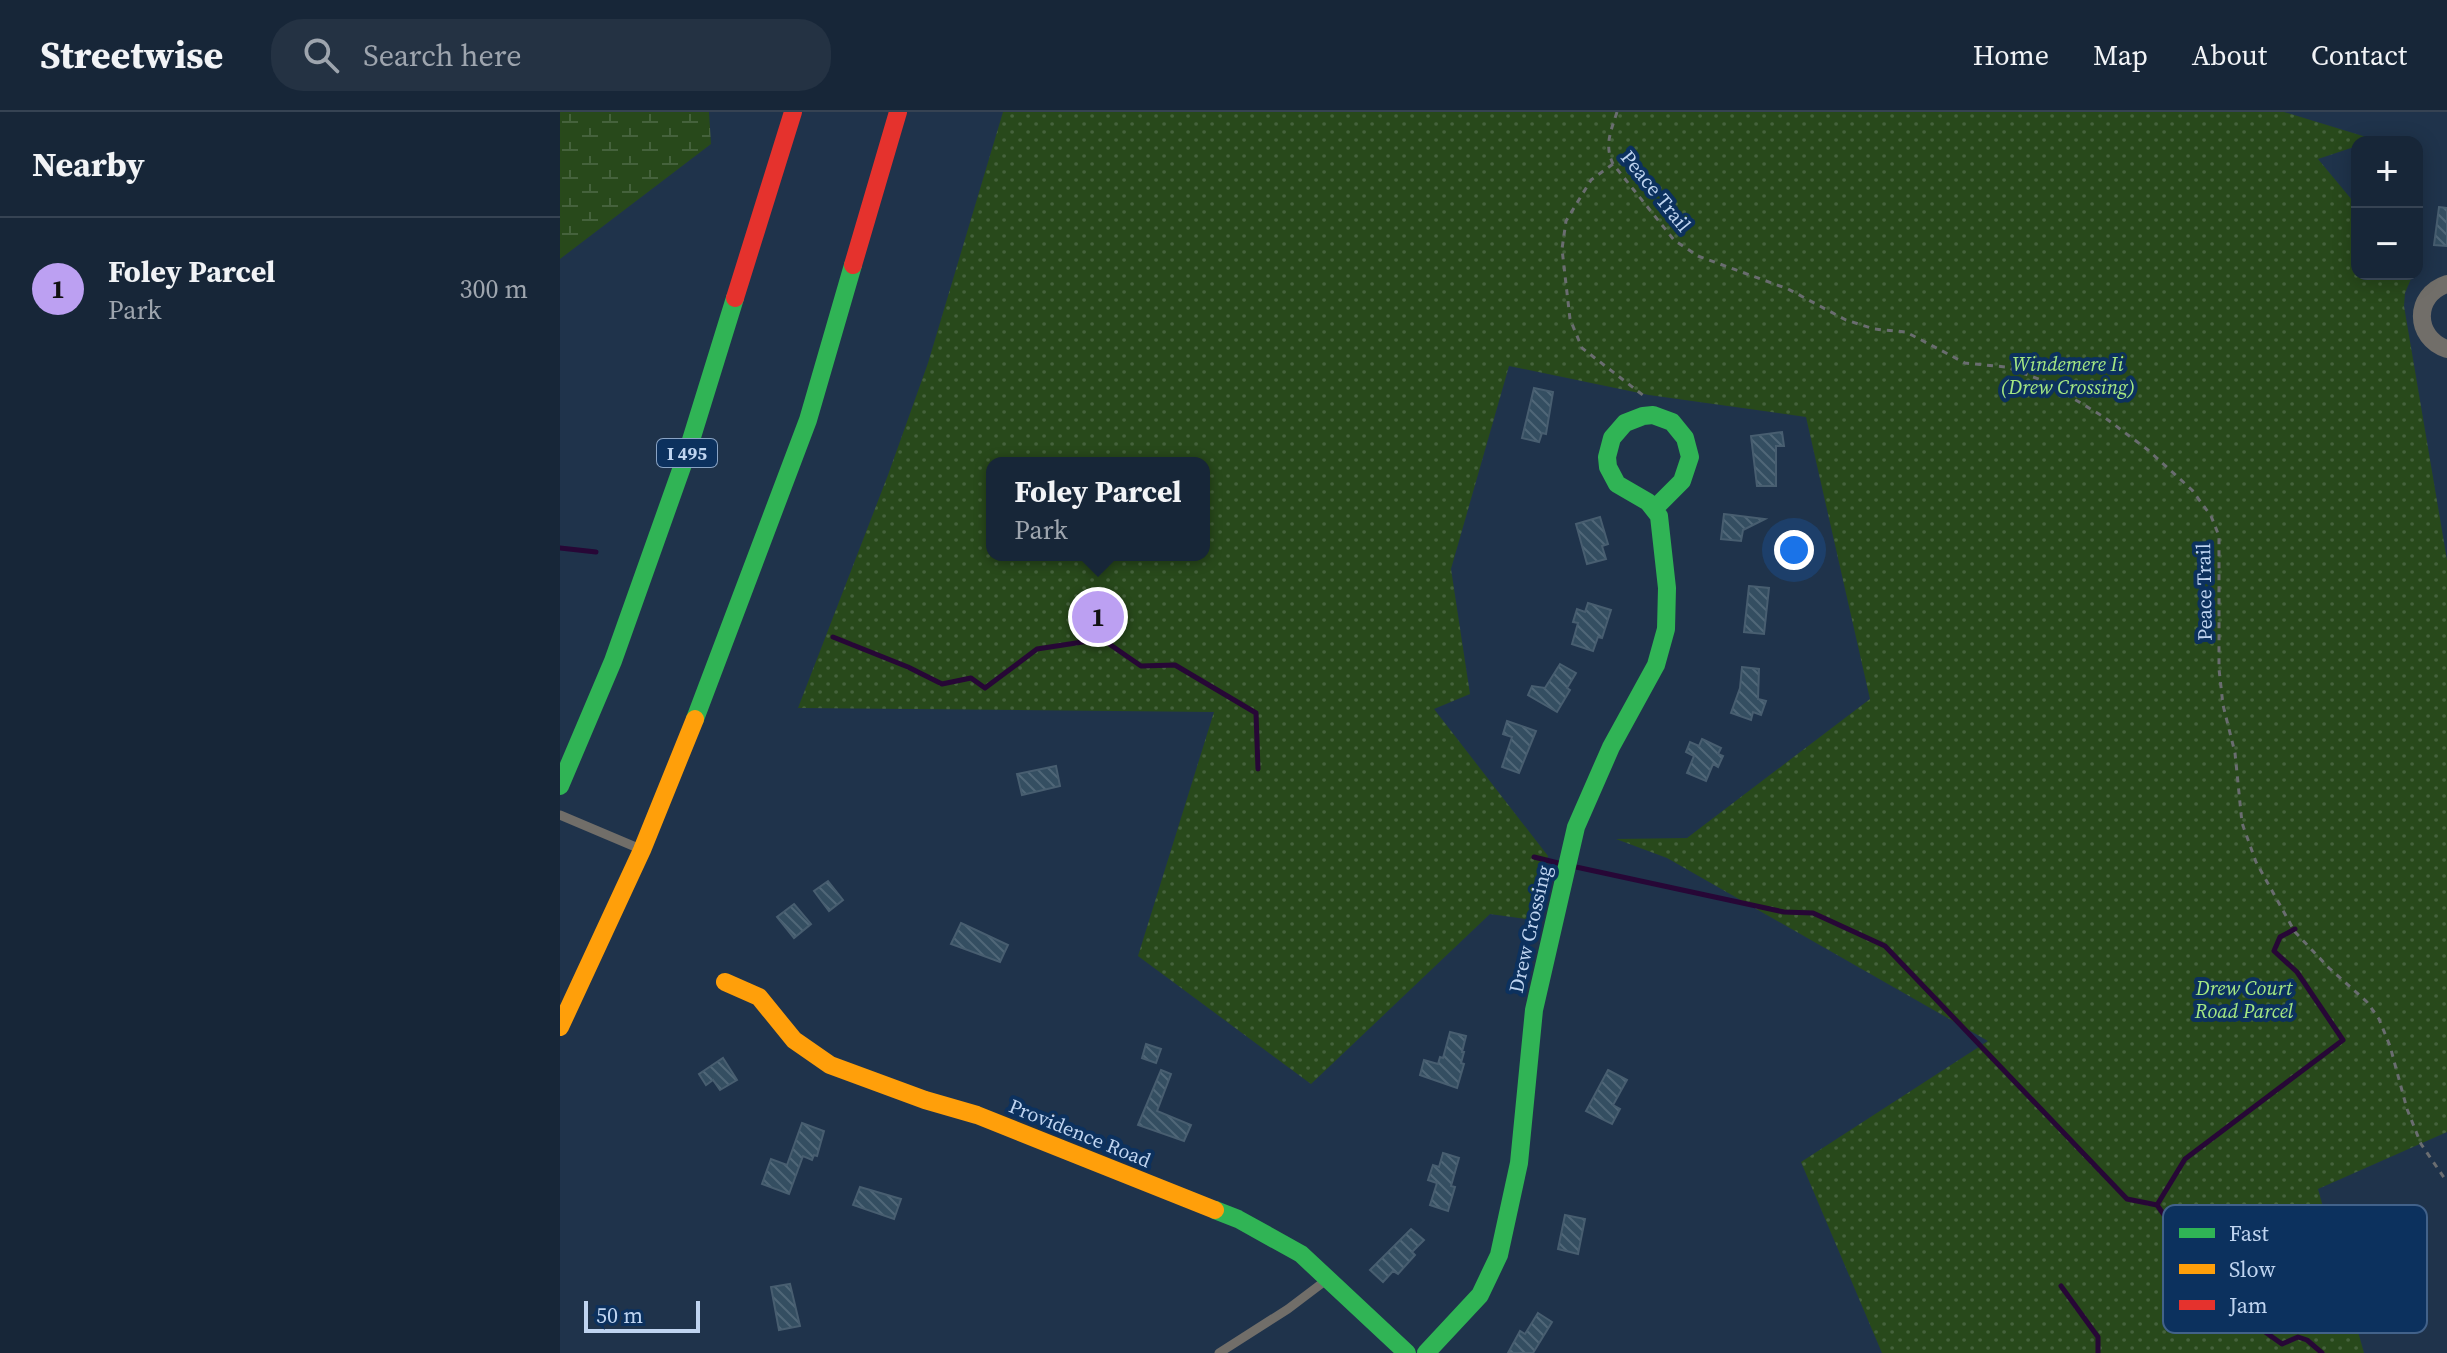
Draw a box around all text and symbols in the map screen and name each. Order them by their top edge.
search box [271,19,831,91]
text: Streetwise [40,29,223,81]
icon: search [299,33,343,77]
text: Search here [363,35,522,76]
text: Home [1973,36,2049,74]
text: Map [2093,36,2148,74]
text: About [2192,36,2267,74]
text: Contact [2311,36,2407,74]
map controls [2351,136,2423,280]
button: + [2351,136,2423,208]
text: Nearby [32,141,145,187]
street label: Peace Trail [1614,144,1698,238]
button: − [2351,208,2423,280]
text: Foley Parcel [108,251,275,292]
text: 1 [51,271,65,307]
text: 300 m [460,271,528,307]
text: Park [108,292,161,328]
park label: Windemere Ii (Drew Crossing) [2001,350,2135,401]
road number: I 495 [657,439,717,467]
popup [986,457,1210,561]
text: Foley Parcel [1014,471,1182,512]
text: Park [1014,512,1068,548]
your location [1774,530,1814,570]
street label: Peace Trail [2189,543,2219,641]
pin: 1 [1072,587,1124,647]
street label: Drew Crossing [1502,862,1558,996]
park label: Drew Court Road Parcel [2194,974,2294,1025]
street label: Providence Road [1005,1092,1156,1174]
legend [2163,1205,2427,1333]
text: Fast [2229,1218,2270,1248]
text: Slow [2229,1254,2276,1284]
text: Jam [2228,1290,2268,1320]
scale bar [584,1297,700,1333]
text: 50 m [596,1300,643,1330]

